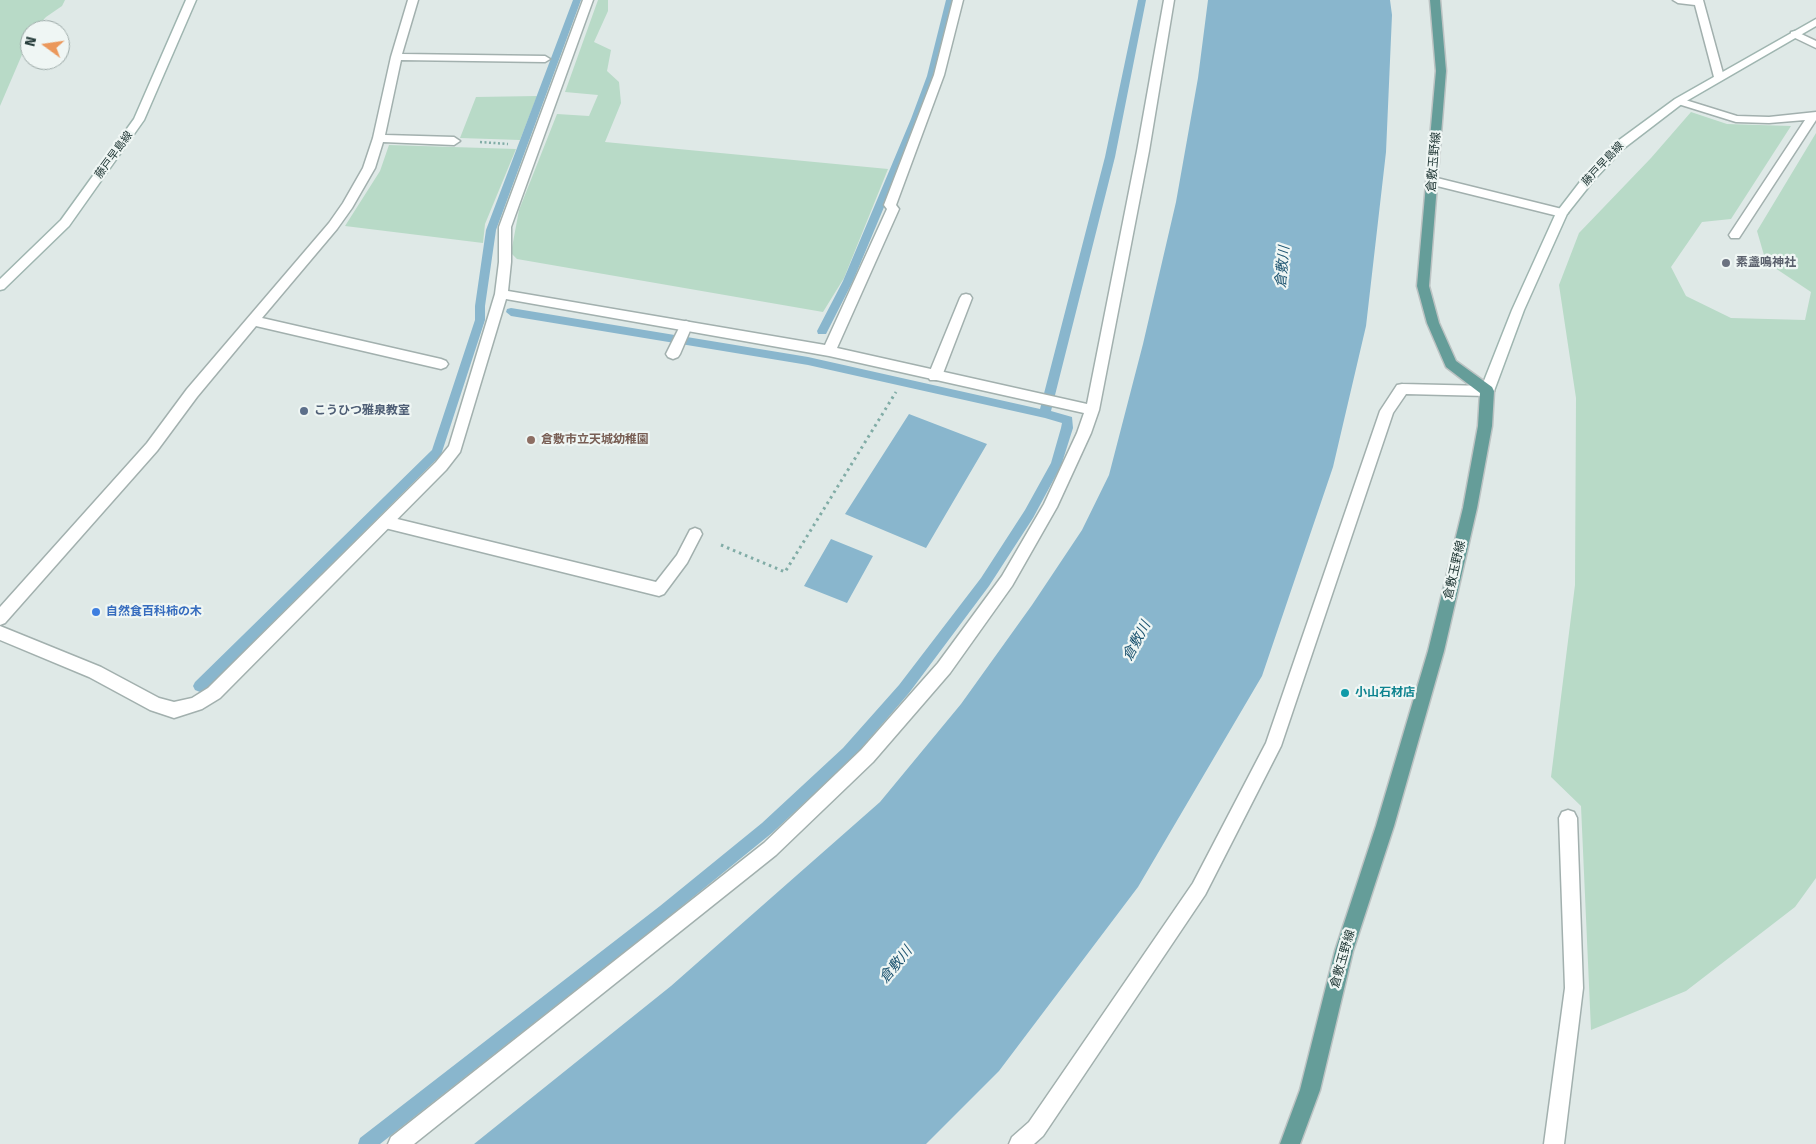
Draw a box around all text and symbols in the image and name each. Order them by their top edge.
north arrow [20,20,70,70]
text: N [22,35,40,48]
street label: 藤戸早島線 [92,129,136,181]
street label: 倉敷玉野線 [1424,131,1444,193]
street label: 藤戸早島線 [1579,139,1627,189]
water label: 倉敷川 [1273,245,1293,289]
place label: 素盞鳴神社 [1736,256,1796,270]
marker: 素盞鳴神社 [1720,257,1732,269]
place label: こうひつ雅泉教室 [314,404,410,418]
marker: こうひつ雅泉教室 [298,405,310,417]
place label: 倉敷市立天城幼稚園 [541,433,649,447]
marker: 倉敷市立天城幼稚園 [525,434,537,446]
street label: 倉敷玉野線 [1441,539,1469,601]
place label: 自然食百科柿の木 [106,605,202,619]
marker: 自然食百科柿の木 [90,606,102,618]
water label: 倉敷川 [1120,619,1154,663]
place label: 小山石材店 [1355,686,1415,700]
marker: 小山石材店 [1339,687,1351,699]
street label: 倉敷玉野線 [1328,928,1358,990]
water label: 倉敷川 [876,943,916,987]

